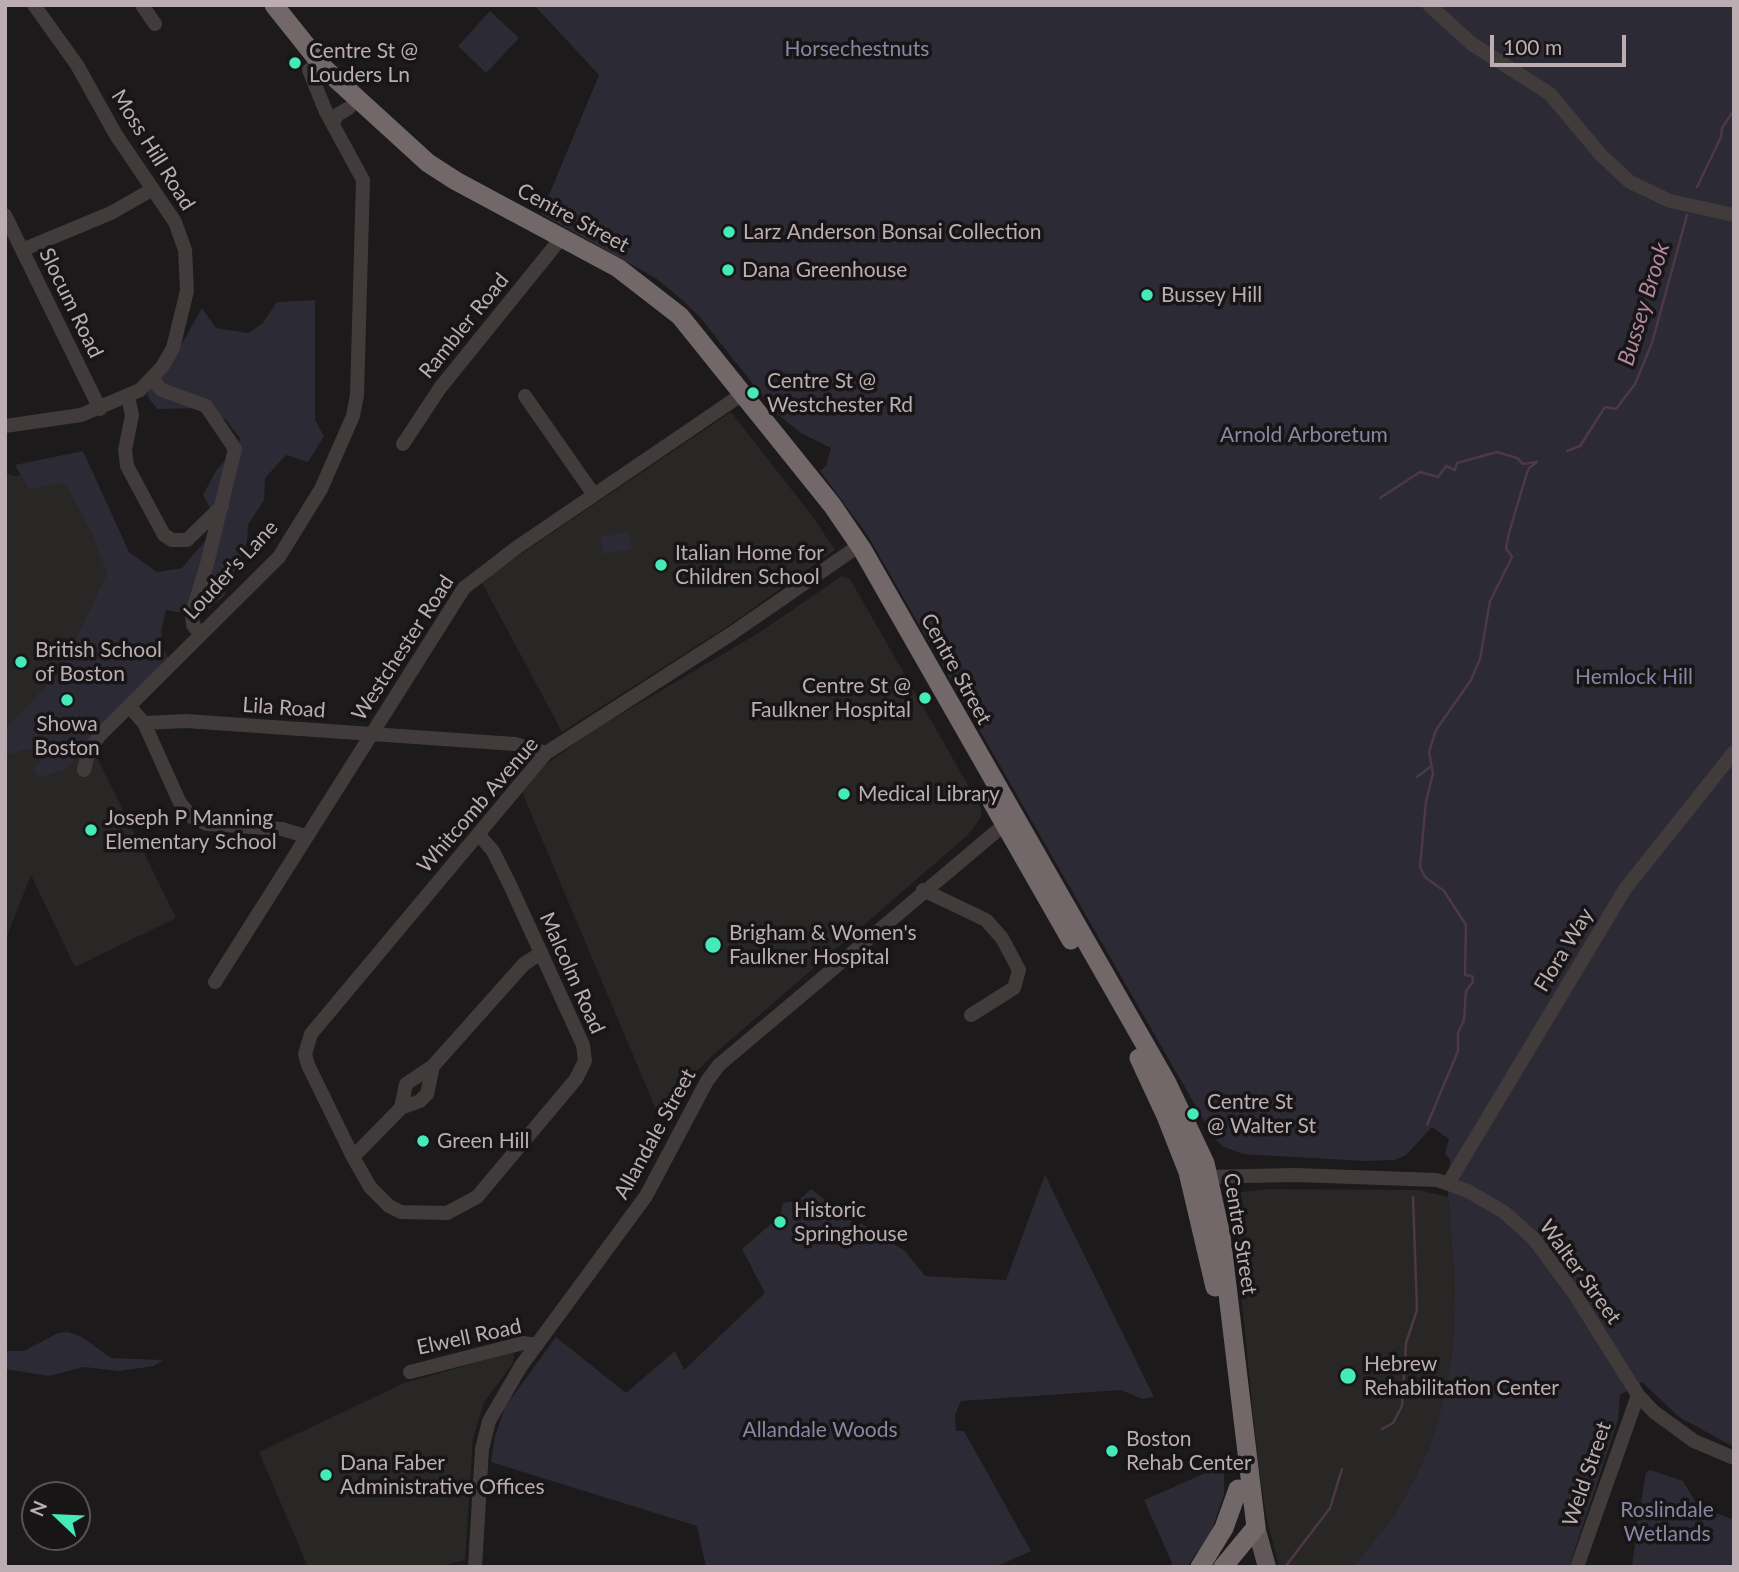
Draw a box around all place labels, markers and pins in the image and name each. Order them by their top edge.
place label: Centre St @ Louders Ln [309,38,418,88]
marker: Centre St @ Louders Ln [287,55,303,71]
place label: Larz Anderson Bonsai Collection [743,219,1041,245]
marker: Larz Anderson Bonsai Collection [721,224,737,240]
place label: Dana Greenhouse [742,257,907,283]
marker: Dana Greenhouse [720,262,736,278]
place label: Bussey Hill [1161,282,1262,308]
marker: Bussey Hill [1139,287,1155,303]
place label: Centre St @ Westchester Rd [767,368,913,418]
marker: Centre St @ Westchester Rd [745,385,761,401]
place label: Italian Home for Children School [675,540,824,590]
marker: Italian Home for Children School [653,557,669,573]
place label: British School of Boston [35,637,162,687]
marker: British School of Boston [13,654,29,670]
place label: Centre St @ Faulkner Hospital [751,673,911,723]
marker: Centre St @ Faulkner Hospital [917,690,933,706]
marker: Showa Boston [59,692,75,708]
place label: Showa Boston [34,711,100,761]
place label: Medical Library [858,781,1000,807]
marker: Medical Library [836,786,852,802]
place label: Joseph P Manning Elementary School [105,805,277,855]
marker: Joseph P Manning Elementary School [83,822,99,838]
place label: Brigham & Women's Faulkner Hospital [729,920,917,970]
marker: Brigham & Women's Faulkner Hospital [703,935,723,955]
place label: Centre St @ Walter St [1207,1089,1316,1139]
marker: Centre St @ Walter St [1185,1106,1201,1122]
place label: Green Hill [437,1128,529,1154]
marker: Green Hill [415,1133,431,1149]
place label: Historic Springhouse [794,1197,908,1247]
marker: Historic Springhouse [772,1214,788,1230]
place label: Hebrew Rehabilitation Center [1364,1351,1559,1401]
marker: Hebrew Rehabilitation Center [1338,1366,1358,1386]
place label: Boston Rehab Center [1126,1426,1252,1476]
marker: Boston Rehab Center [1104,1443,1120,1459]
place label: Dana Faber Administrative Offices [340,1450,545,1500]
marker: Dana Faber Administrative Offices [318,1467,334,1483]

